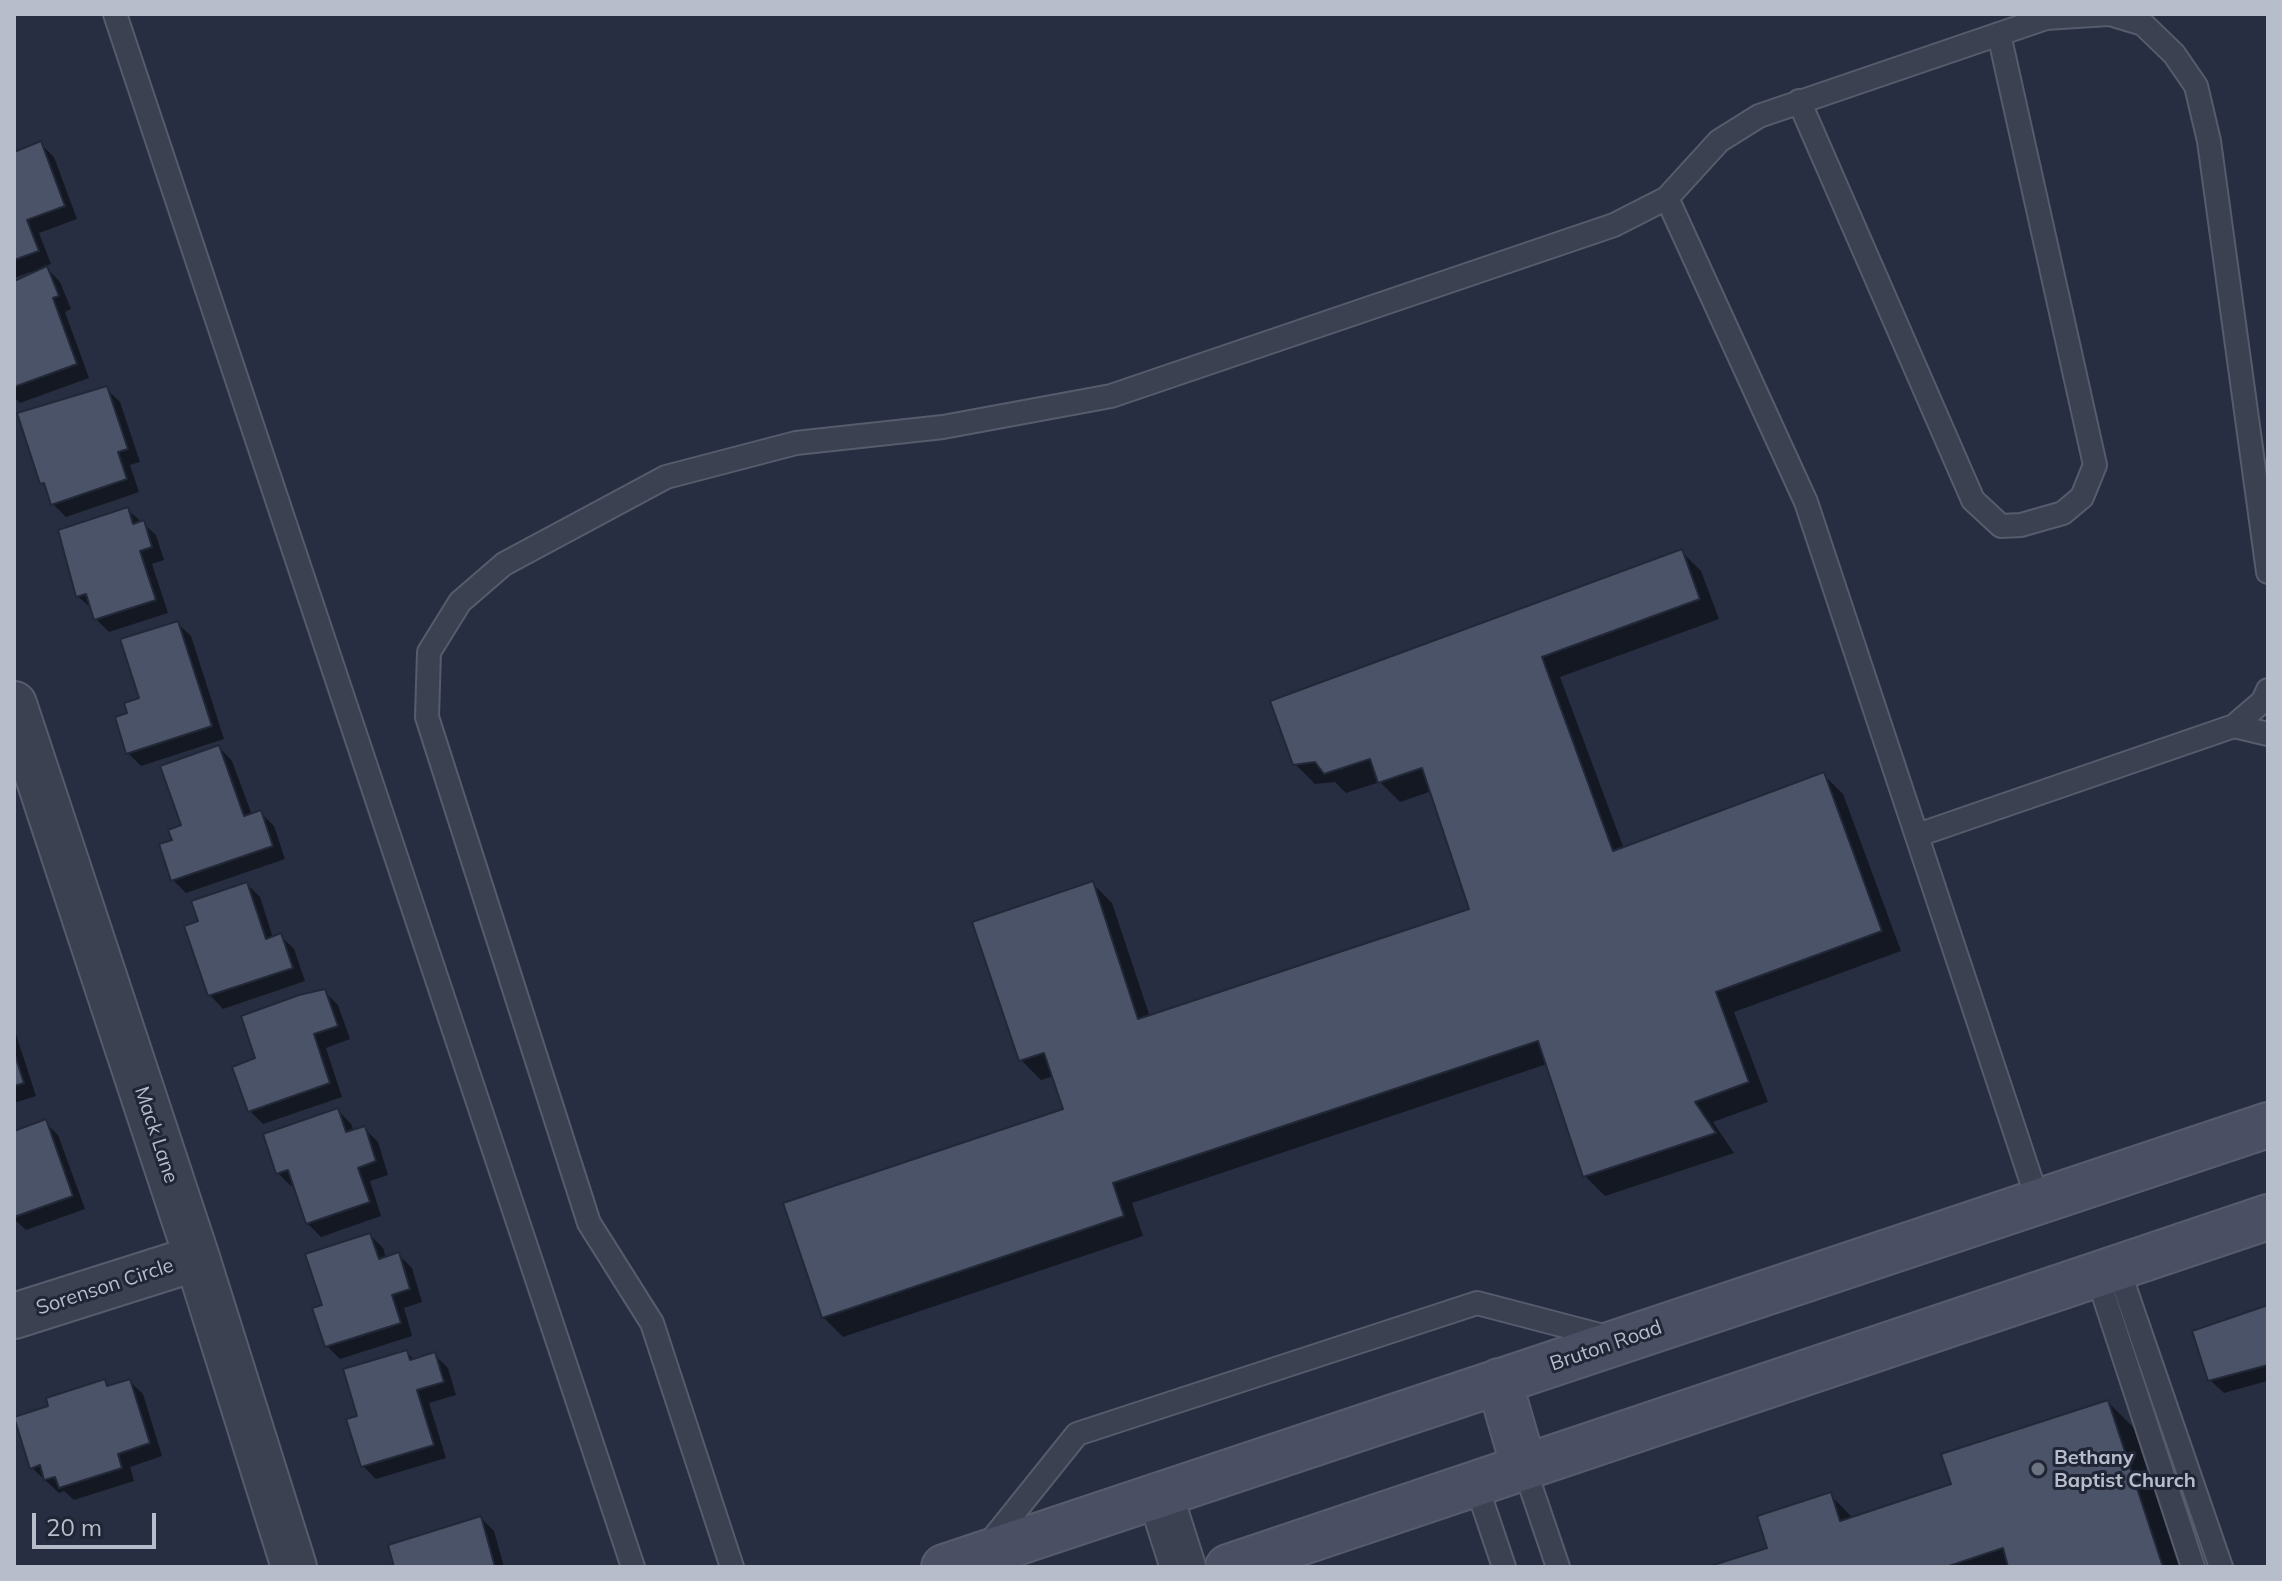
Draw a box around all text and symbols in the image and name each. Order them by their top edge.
street label: Mack Lane [129,1084,183,1186]
street label: Sorenson Circle [33,1253,177,1321]
street label: Bruton Road [1547,1316,1665,1376]
place label: Bethany Baptist Church [2054,1446,2196,1493]
marker: Bethany Baptist Church [2029,1460,2047,1478]
scale bar [36,1497,160,1547]
text: 20 m [46,1512,102,1542]

